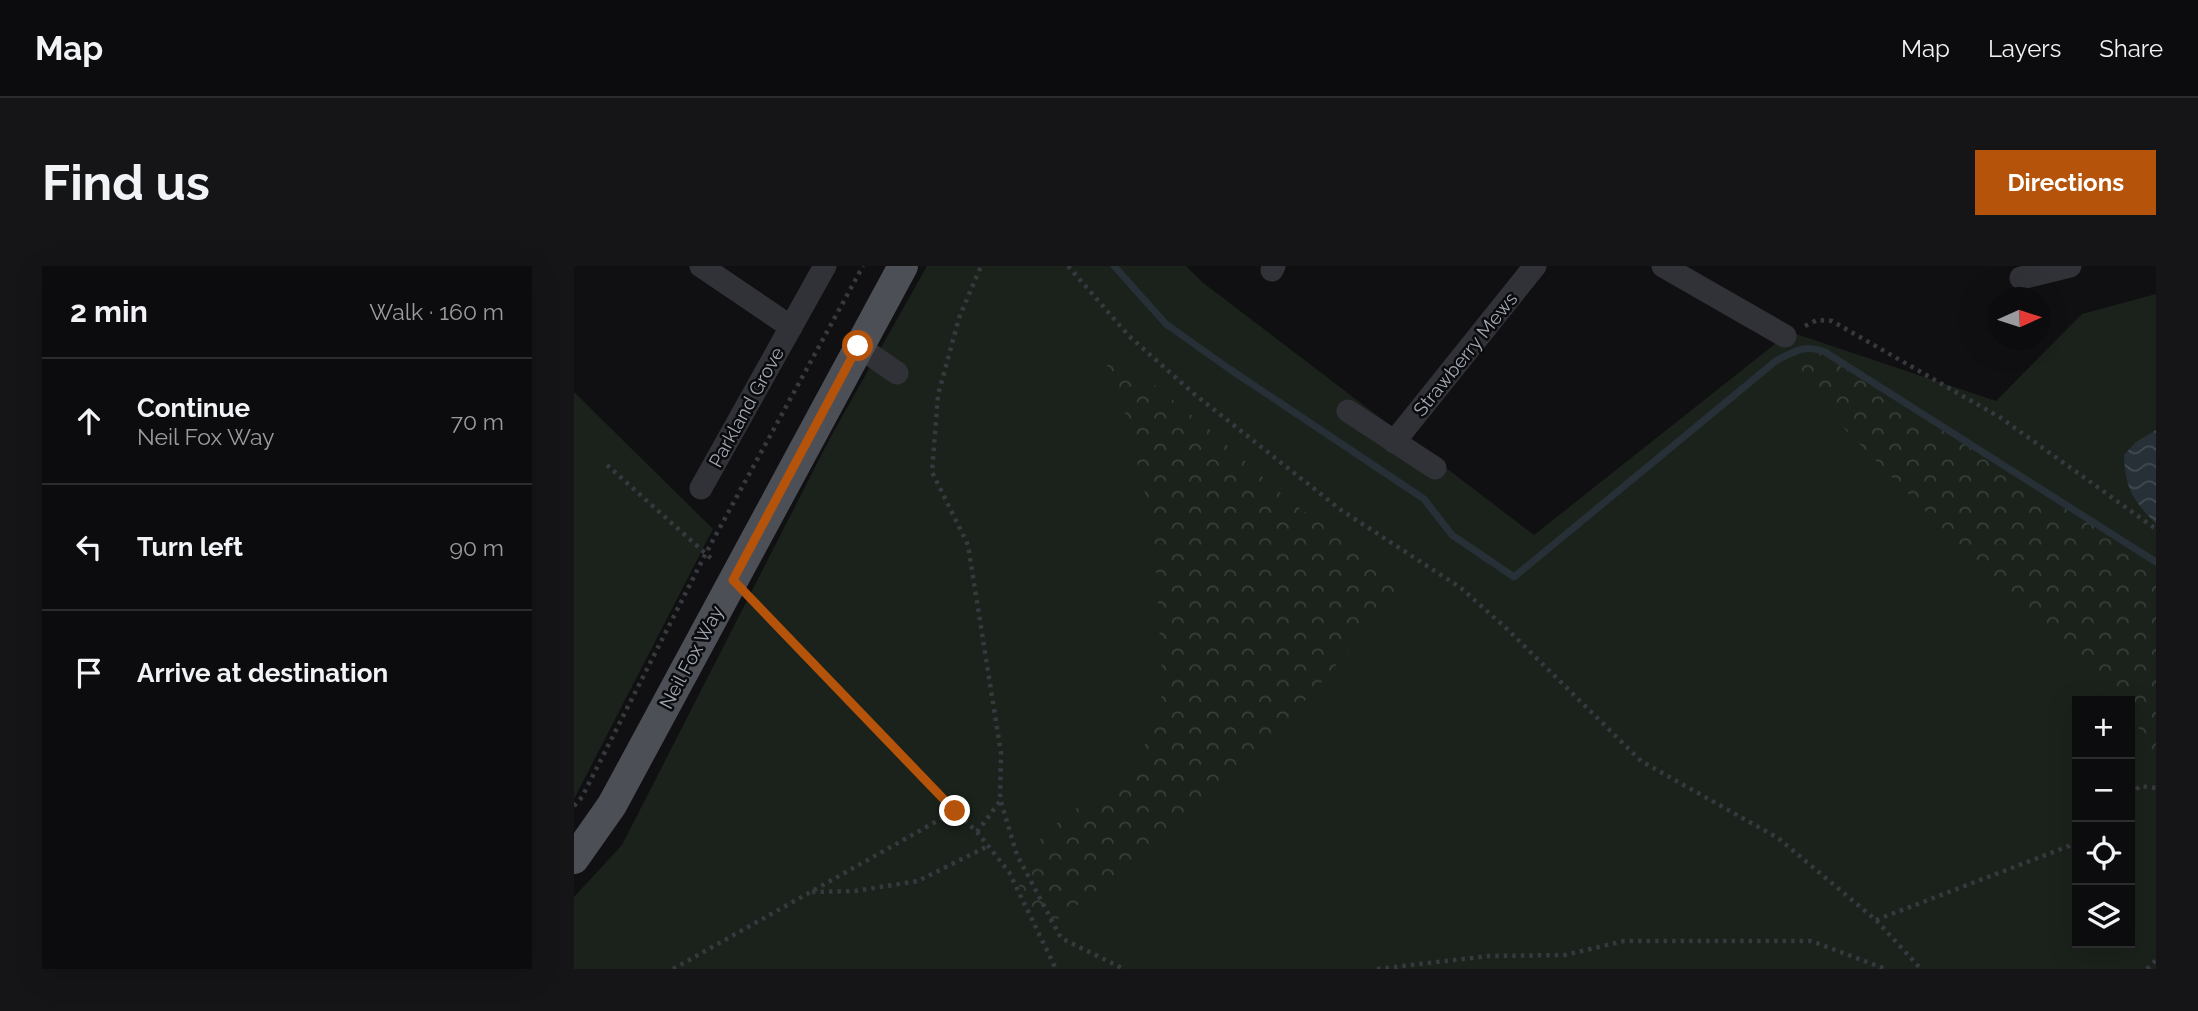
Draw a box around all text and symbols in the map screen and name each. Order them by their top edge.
text: Map [35,29,103,68]
text: Map [1901,34,1950,63]
text: Layers [1988,34,2061,63]
text: Share [2099,34,2163,63]
button: Directions [1975,150,2156,215]
text: Find us [42,154,210,211]
north arrow [1988,287,2051,350]
street label: Strawberry Mews [1408,288,1522,420]
text: 2 min [70,294,148,329]
text: Walk · 160 m [369,298,504,325]
route start [842,330,873,361]
street label: Parkland Grove [704,343,788,471]
text: Continue [137,393,250,423]
icon: ahead [70,402,108,440]
text: 70 m [451,408,504,435]
text: Neil Fox Way [137,423,275,450]
icon: left [70,528,108,566]
text: Turn left [137,532,243,562]
text: 90 m [449,534,504,561]
street label: Neil Fox Way [655,602,727,712]
icon: arrive [70,654,108,692]
text: Arrive at destination [137,658,388,688]
map controls [2072,696,2135,948]
button: + [2072,696,2135,759]
button: − [2072,759,2135,822]
route end [939,795,970,826]
button: locate [2072,822,2135,885]
button: layers [2072,885,2135,948]

